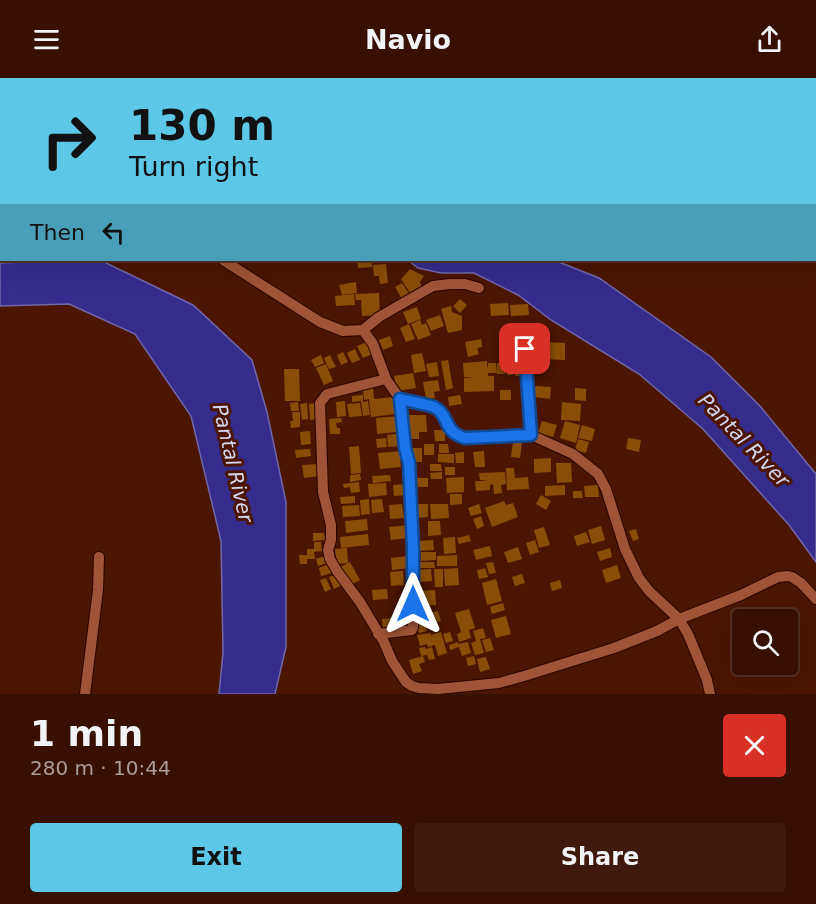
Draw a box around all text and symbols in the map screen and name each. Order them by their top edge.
icon: menu [30,23,63,56]
icon: share [753,23,786,56]
text: Navio [365,24,451,55]
text: 130 m [129,101,275,150]
icon: right [30,102,108,180]
text: Turn right [129,151,258,182]
icon: left [97,216,130,249]
text: Then [30,220,85,245]
pin [499,323,550,374]
icon: arrive [508,332,541,365]
water label: Pantal River [693,388,796,493]
water label: Pantal River [208,401,259,526]
position arrow [381,572,445,636]
map controls [732,609,798,675]
button: search [732,609,798,675]
text: 1 min [30,713,143,754]
button: close [723,714,786,777]
text: 280 m · 10:44 [30,756,171,780]
button: Exit [30,823,402,892]
button: Share [414,823,786,892]

